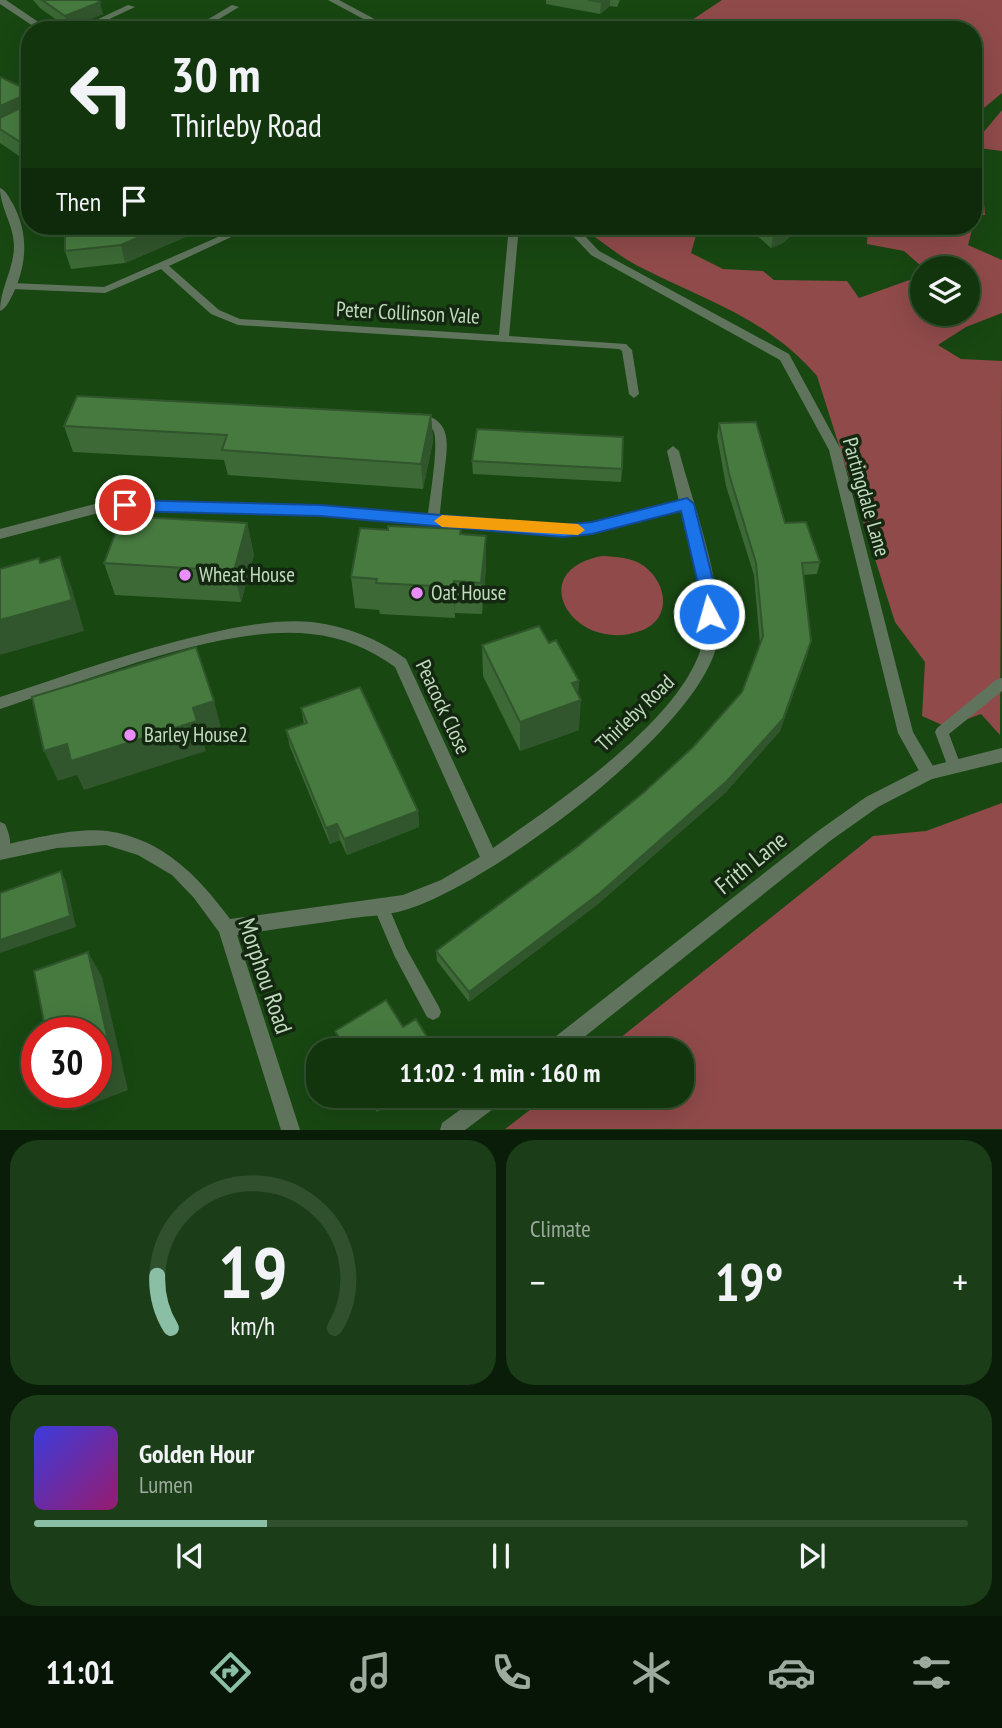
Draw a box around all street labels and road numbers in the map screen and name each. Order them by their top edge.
street label: Peter Collinson Vale [335,295,481,330]
street label: Partingdale Lane [837,434,896,559]
street label: Peacock Close [410,655,477,758]
street label: Thirleby Road [590,669,680,757]
street label: Frith Lane [708,824,793,901]
street label: Morphou Road [231,914,300,1038]

